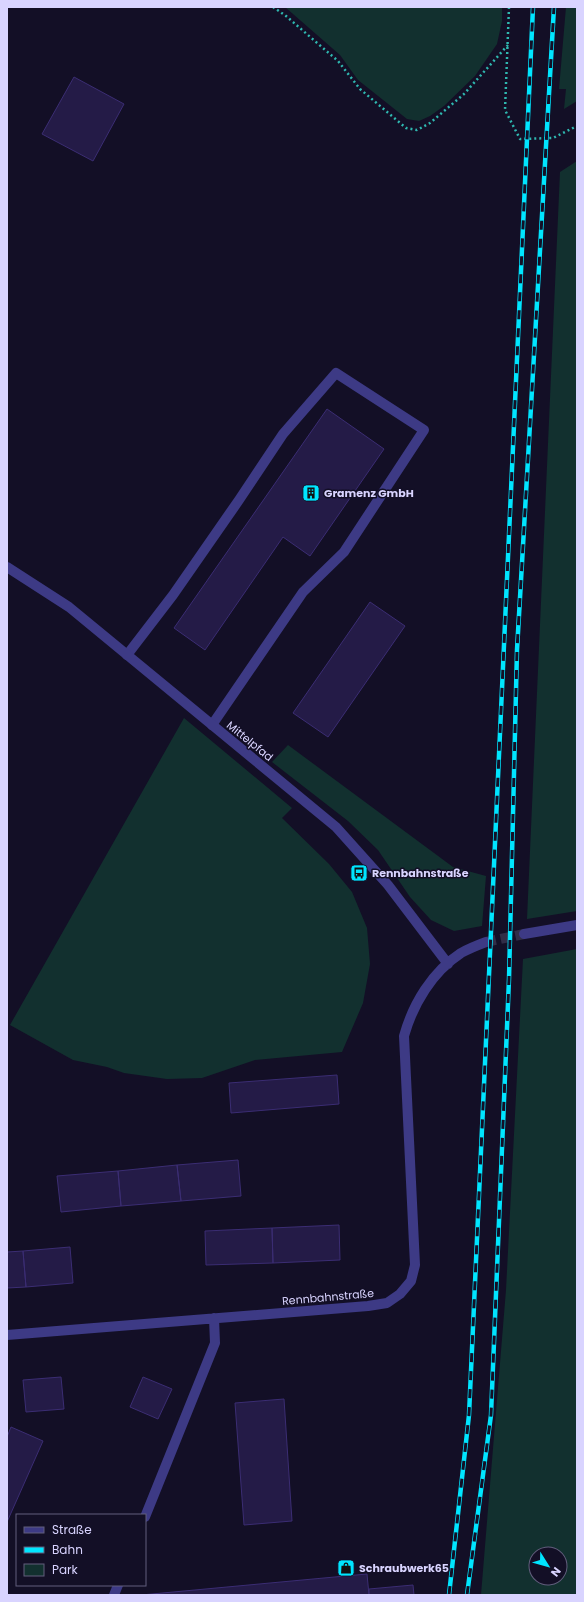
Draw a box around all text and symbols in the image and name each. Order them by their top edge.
building icon: Gramenz GmbH [301,483,321,503]
place label: Gramenz GmbH [324,485,414,501]
street label: Mittelpfad [223,717,277,765]
bus stop icon: Rennbahnstraße [349,863,369,883]
place label: Rennbahnstraße [372,865,469,881]
street label: Rennbahnstraße [281,1285,375,1309]
legend [16,1514,146,1586]
text: Straße [52,1521,92,1538]
text: Bahn [52,1541,83,1558]
north arrow [528,1546,568,1586]
shop icon: Schraubwerk65 [336,1558,356,1578]
place label: Schraubwerk65 [359,1560,449,1576]
text: Park [52,1561,79,1578]
text: N [547,1564,565,1580]

